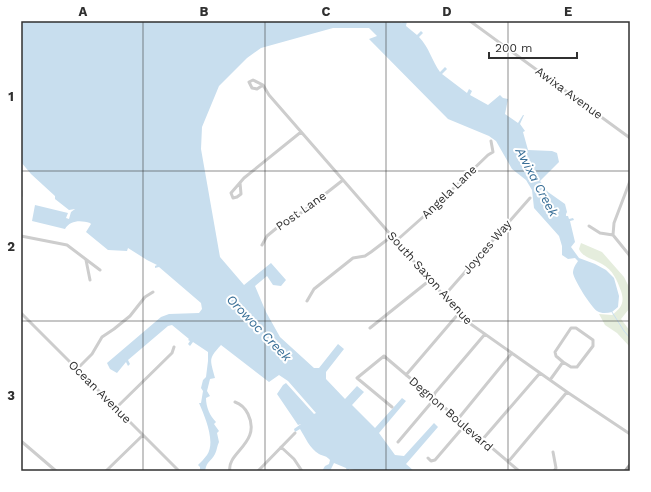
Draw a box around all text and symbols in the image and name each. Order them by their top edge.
text: A [79,4,88,19]
text: B [200,4,209,19]
text: C [322,4,331,19]
text: D [442,4,452,19]
text: E [564,4,572,19]
scale bar [489,34,577,60]
text: 200 m [495,41,532,55]
street label: Awixa Avenue [533,64,605,122]
text: 1 [8,89,14,104]
water label: Awixa Creek [512,144,562,220]
street label: Angela Lane [419,162,480,222]
street label: Post Lane [273,189,329,233]
street label: Joyces Way [460,216,515,277]
street label: South Saxon Avenue [385,229,475,327]
text: 2 [7,239,15,254]
water label: Orowoc Creek [224,292,295,365]
street label: Ocean Avenue [66,358,134,426]
street label: Degnon Boulevard [406,374,496,454]
text: 3 [7,388,15,403]

